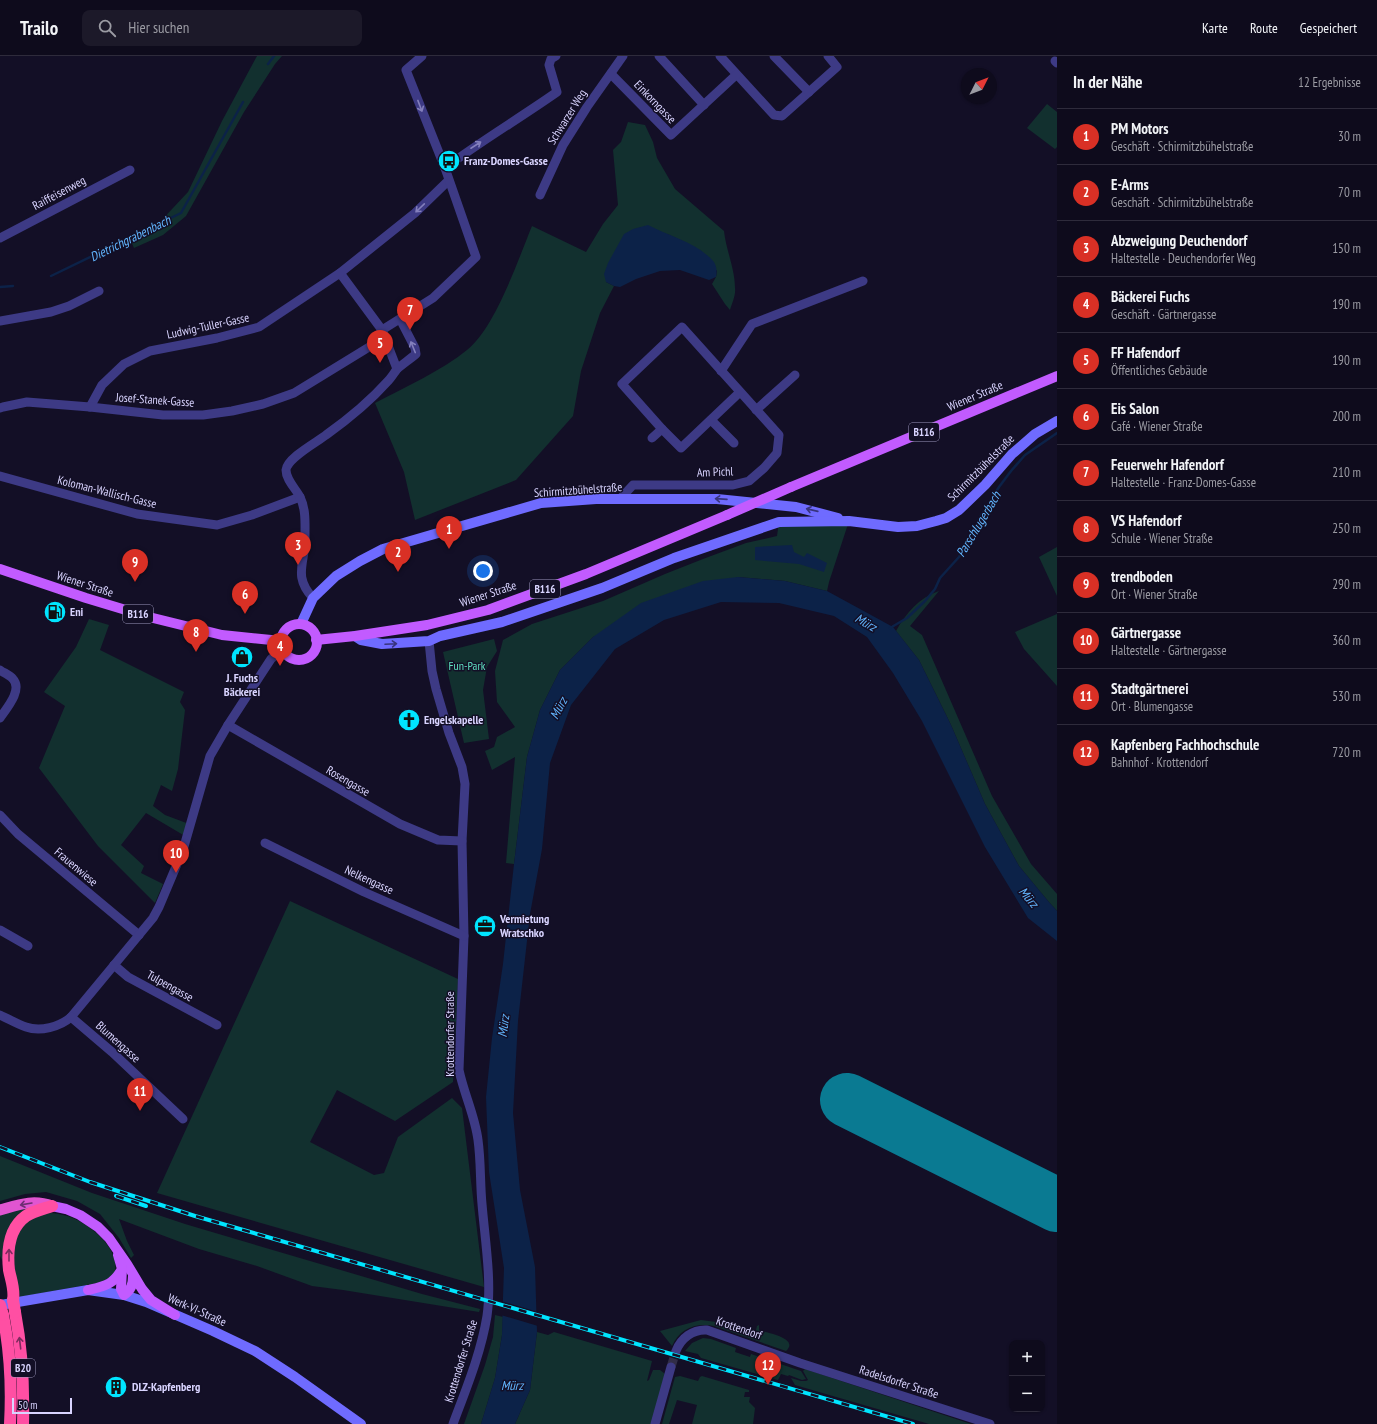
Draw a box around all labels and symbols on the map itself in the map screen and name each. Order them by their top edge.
north arrow [961,68,997,104]
street label: Einkorngasse [631,77,680,126]
street label: Schwarzer Weg [544,86,589,147]
one-way arrow [417,100,425,112]
one-way arrow [470,140,482,148]
bus stop icon: Franz-Domes-Gasse [436,148,462,174]
place label: Franz-Domes-Gasse [464,153,548,168]
street label: Raiffeisenweg [30,172,88,213]
one-way arrow [415,203,425,212]
water label: Dietrichgrabenbach [87,211,174,265]
pin: 7 [397,297,423,330]
street label: Ludwig-Tuller-Gasse [165,309,251,342]
pin: 5 [367,330,393,363]
one-way arrow [409,342,417,354]
street label: Wiener Straße [945,377,1005,414]
street label: Josef-Stanek-Gasse [114,389,195,410]
road number: B116 [909,423,939,441]
street label: Schirmitzbühelstraße [944,431,1017,504]
street label: Am Pichl [697,463,734,480]
street label: Koloman-Wallisch-Gasse [56,472,158,511]
street label: Schirmitzbühelstraße [533,479,623,500]
water label: Parschlugerbach [952,487,1005,560]
one-way arrow [715,496,728,503]
one-way arrow [806,506,819,514]
pin: 1 [436,516,462,549]
pin: 3 [285,532,311,565]
pin: 2 [385,539,411,572]
pin: 9 [122,549,148,582]
your location [473,561,493,581]
street label: Wiener Straße [55,567,116,600]
street label: Wiener Straße [457,577,518,610]
road number: B116 [530,580,560,598]
pin: 6 [232,581,258,614]
fuel station icon: Eni [42,599,68,625]
place label: Eni [70,604,84,619]
road number: B116 [123,605,153,623]
water label: Mürz [852,610,881,636]
pin: 8 [183,619,209,652]
pin: 4 [267,633,293,666]
one-way arrow [384,640,397,647]
shop icon: J. Fuchs Bäckerei [229,644,255,670]
park label: Fun-Park [449,658,486,673]
place label: J. Fuchs Bäckerei [224,670,260,699]
water label: Mürz [546,693,572,722]
church icon: Engelskapelle [396,707,422,733]
place label: Engelskapelle [424,712,484,727]
street label: Rosengasse [324,762,373,799]
pin: 10 [163,840,189,873]
street label: Frauenwiese [52,844,101,889]
street label: Nelkengasse [342,862,396,897]
water label: Mürz [1015,883,1043,912]
place label: Vermietung Wratschko [499,911,549,940]
office icon: Vermietung Wratschko [472,913,498,939]
street label: Tulpengasse [144,967,196,1004]
street label: Krottendorfer Straße [442,991,457,1077]
water label: Mürz [494,1013,514,1038]
street label: Blumengasse [93,1018,144,1066]
pin: 11 [127,1078,153,1111]
one-way arrow [20,1200,33,1208]
one-way arrow [5,1249,13,1262]
street label: Werk-VI-Straße [166,1290,229,1329]
street label: Krottendorf [714,1313,765,1343]
street label: Krottendorfer Straße [441,1318,480,1404]
one-way arrow [17,1337,24,1350]
pin: 12 [755,1352,781,1385]
road number: B20 [11,1359,35,1377]
street label: Radelsdorfer Straße [858,1362,941,1401]
building icon: DLZ-Kapfenberg [103,1374,129,1400]
water label: Mürz [501,1377,524,1394]
place label: DLZ-Kapfenberg [132,1379,200,1394]
scale bar [12,1396,72,1415]

